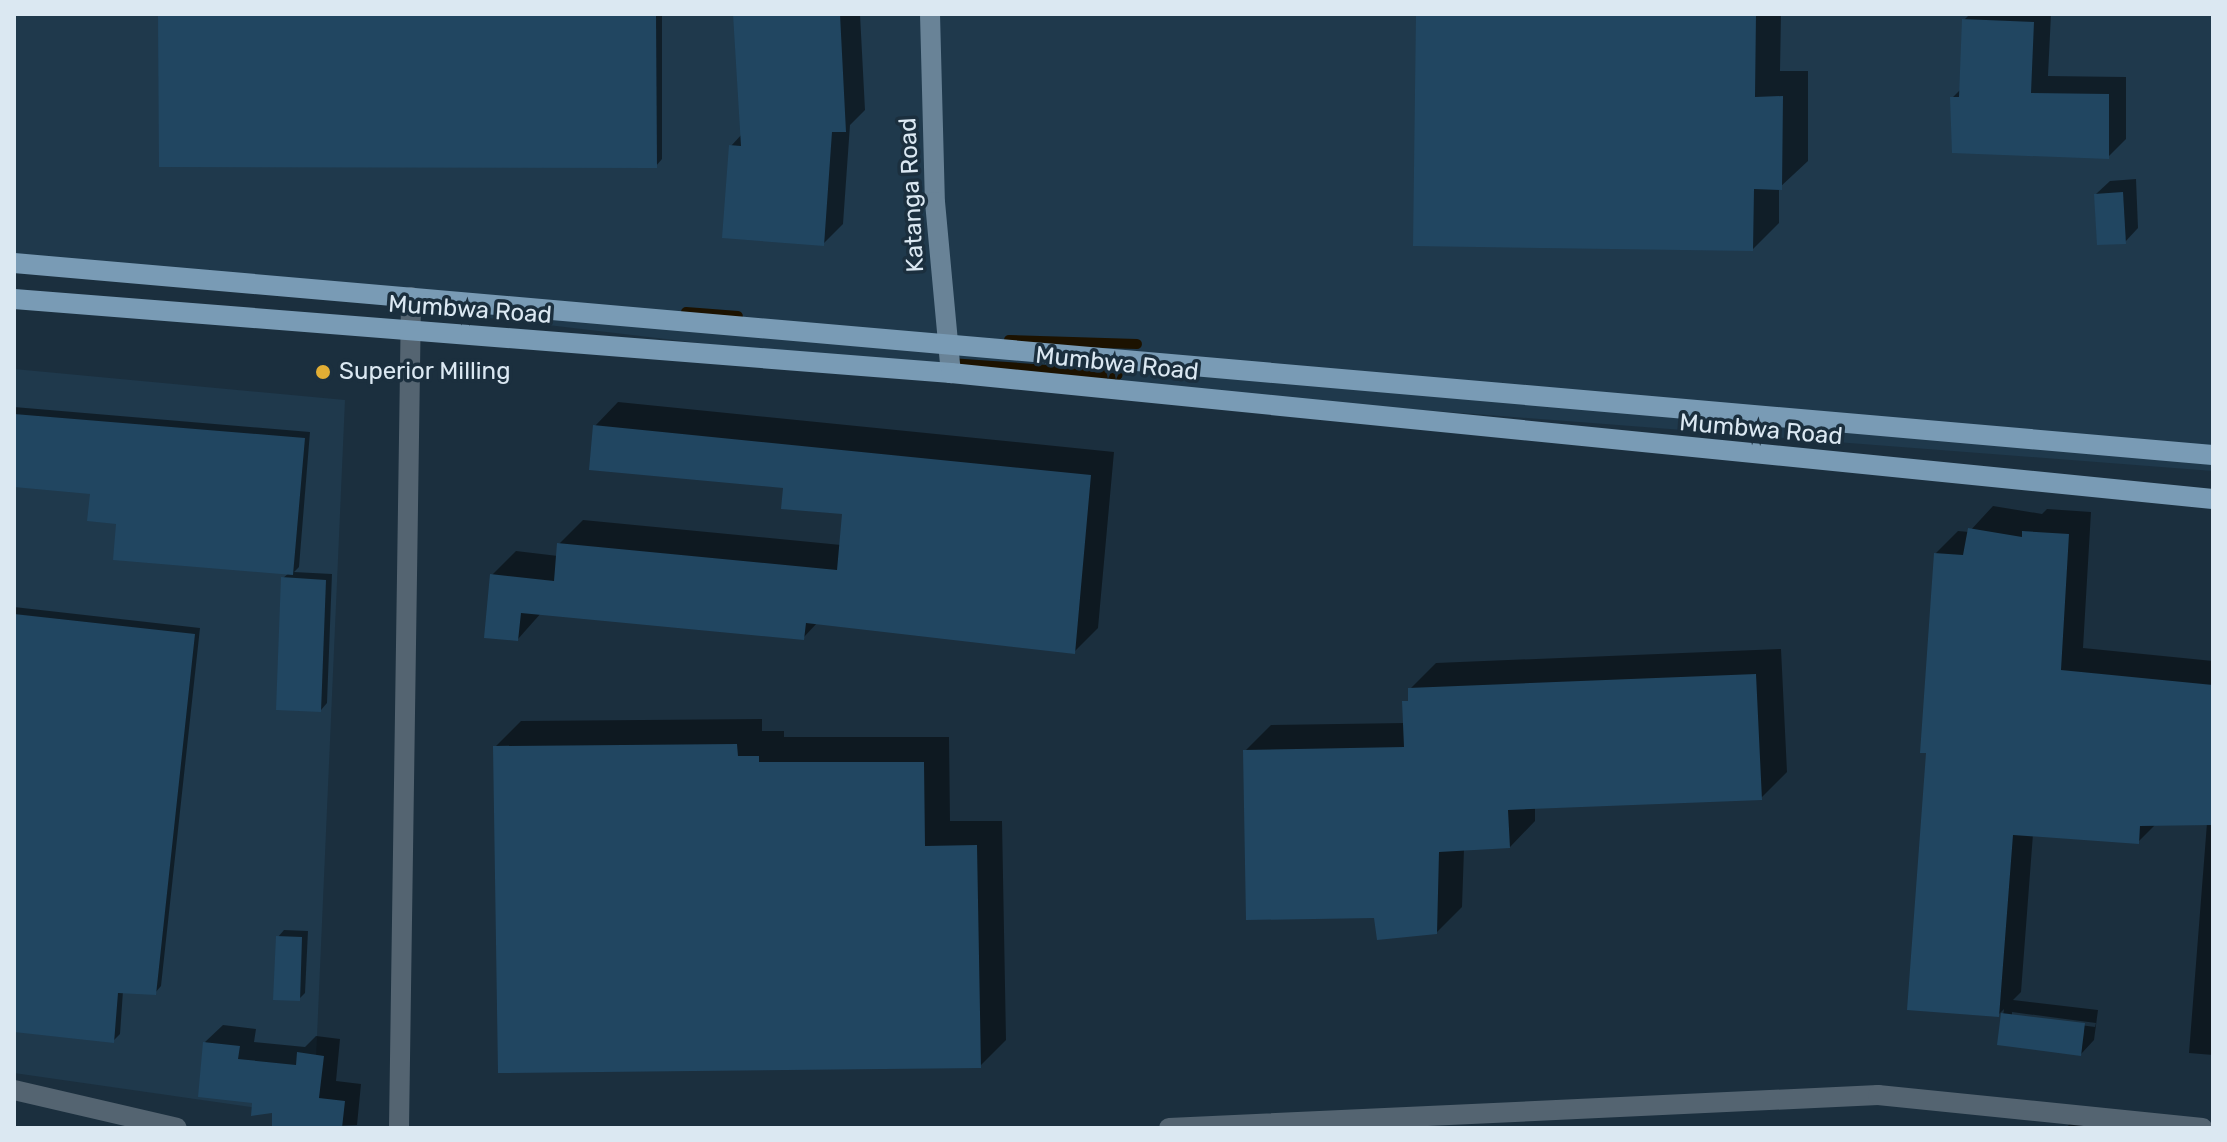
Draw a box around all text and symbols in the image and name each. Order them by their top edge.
street label: Katanga Road [894,117,930,273]
street label: Mumbwa Road [387,290,553,330]
street label: Mumbwa Road [1034,341,1200,387]
place label: Superior Milling [339,358,511,386]
marker: Superior Milling [314,363,332,381]
street label: Mumbwa Road [1678,409,1844,451]

